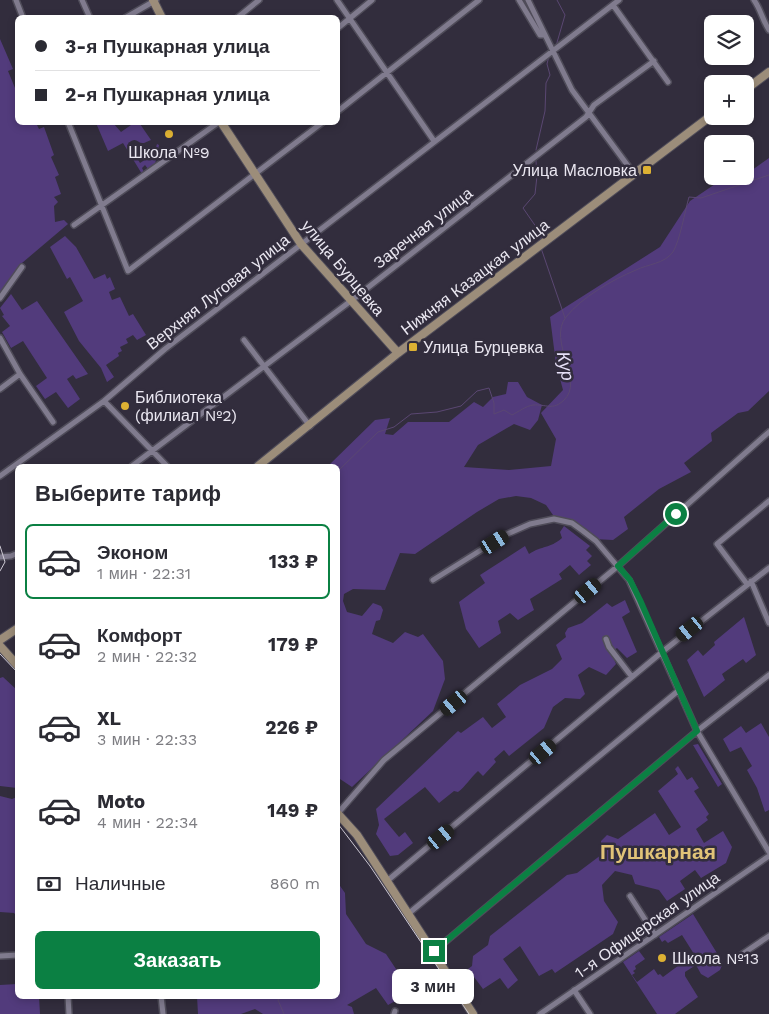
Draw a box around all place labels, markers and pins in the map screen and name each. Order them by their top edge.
marker: Школа №9 [163,128,175,140]
place label: Школа №9 [128,143,210,162]
place label: Улица Масловка [513,161,637,180]
marker: Улица Масловка [641,164,653,176]
place label: Улица Бурцевка [423,338,543,357]
marker: Улица Бурцевка [407,341,419,353]
place label: Библиотека (филиал №2) [135,388,237,425]
marker: Библиотека (филиал №2) [119,400,131,412]
place label: Школа №13 [672,949,759,968]
marker: Школа №13 [656,952,668,964]

